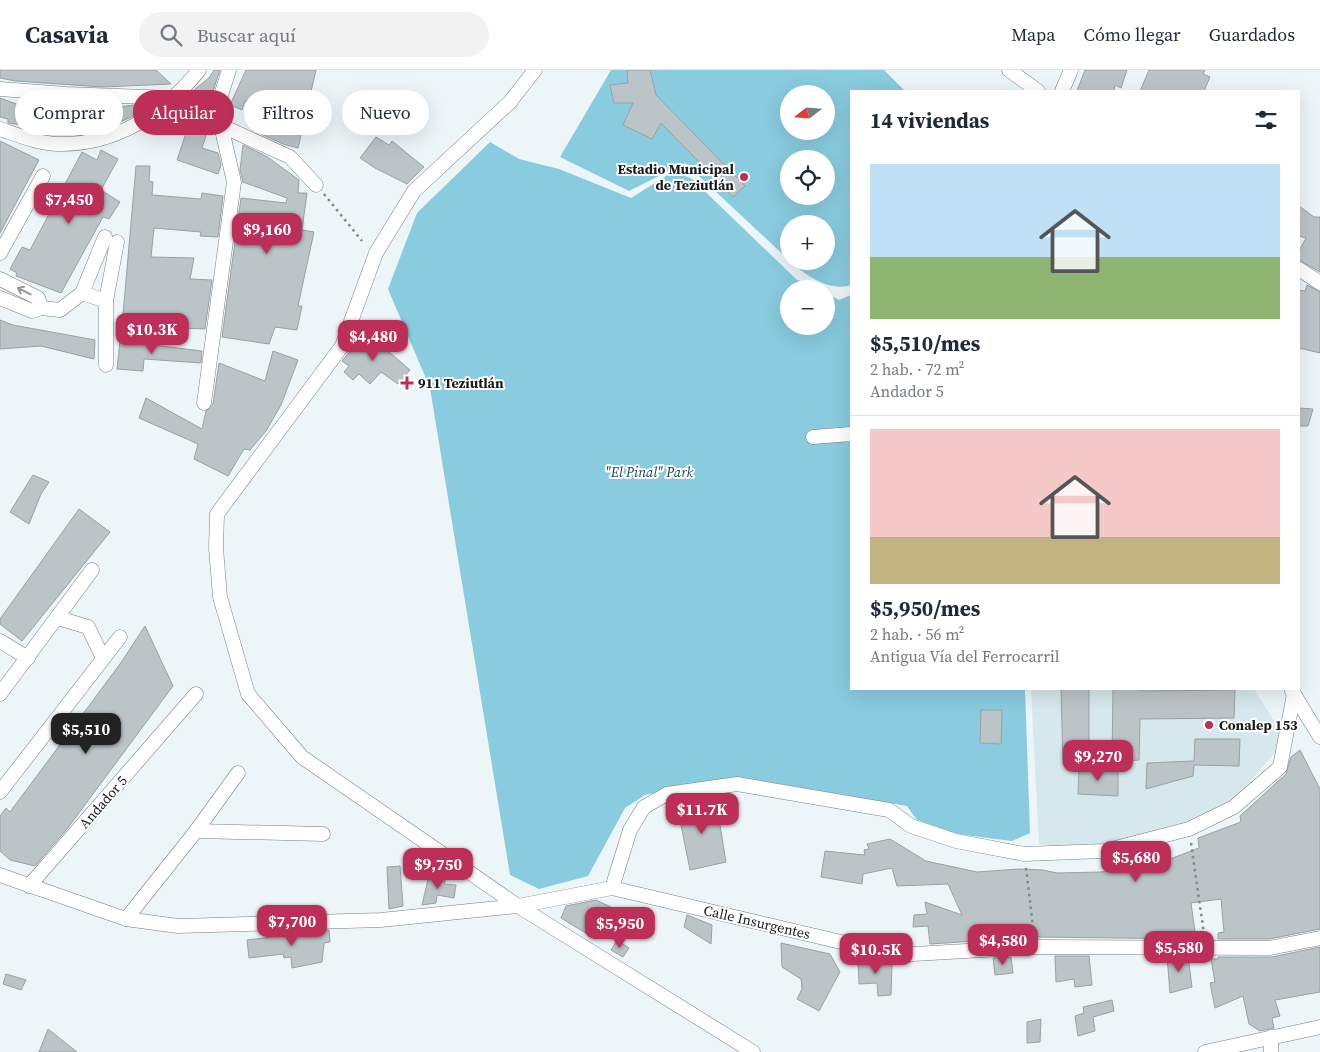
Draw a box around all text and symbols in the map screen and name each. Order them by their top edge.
search box [139,12,489,57]
text: Casavia [25,18,109,51]
icon: search [157,21,185,49]
text: Buscar aquí [197,22,296,48]
text: Mapa [1011,22,1056,47]
text: Cómo llegar [1084,22,1181,47]
text: Guardados [1209,22,1295,47]
north arrow [780,85,835,140]
map controls [780,85,835,335]
chip: Comprar [15,90,123,135]
chip: Alquilar [133,90,234,135]
chip: Filtros [244,90,332,135]
chip: Nuevo [342,90,429,135]
text: 14 viviendas [870,106,989,135]
icon: filters [1252,106,1280,134]
button: locate [780,150,835,205]
place label: Estadio Municipal de Teziutlán [618,159,734,195]
marker: Estadio Municipal de Teziutlán [738,171,750,183]
pin: $7,450 [28,182,110,225]
text: $7,450 [45,188,93,210]
icon: home [1030,196,1120,286]
pin: $9,160 [226,212,308,255]
button: + [780,215,835,270]
text: $9,160 [243,218,291,240]
button: − [780,280,835,335]
one-way arrow [16,286,31,296]
pin: $10.3K [111,312,193,355]
text: $10.3K [127,318,177,340]
pin: $4,480 [332,320,414,362]
text: $4,480 [349,325,397,347]
text: $5,510/mes [870,329,980,358]
text: 2 hab. · 72 m² [870,358,964,380]
place label: 911 Teziutlán [418,373,504,393]
marker: 911 Teziutlán [400,376,414,390]
text: Andador 5 [870,380,944,402]
park label: "El Pinal" Park [605,462,693,482]
icon: home [1030,462,1120,552]
text: $5,950/mes [870,594,980,623]
text: 2 hab. · 56 m² [870,623,964,645]
text: Antigua Vía del Ferrocarril [870,645,1060,667]
pin: $5,510 [45,712,127,755]
place label: Conalep 153 [1219,715,1298,735]
text: $5,510 [62,718,110,740]
marker: Conalep 153 [1203,719,1215,731]
pin: $9,270 [1057,740,1139,782]
text: $9,270 [1074,745,1122,767]
street label: Andador 5 [74,771,132,833]
pin: $11.7K [661,792,743,835]
text: $11.7K [677,798,727,820]
pin: $5,680 [1095,840,1177,883]
text: $5,680 [1112,846,1160,868]
pin: $9,750 [397,848,479,890]
text: $9,750 [414,853,462,875]
street label: Calle Insurgentes [702,900,812,944]
pin: $7,700 [251,904,333,947]
pin: $5,950 [579,906,661,949]
text: $7,700 [268,910,316,932]
text: $5,950 [596,912,644,934]
pin: $4,580 [962,924,1044,966]
text: $4,580 [979,929,1027,951]
pin: $5,580 [1138,930,1220,973]
pin: $10.5K [835,932,917,975]
text: $5,580 [1155,936,1203,958]
text: $10.5K [851,938,901,960]

